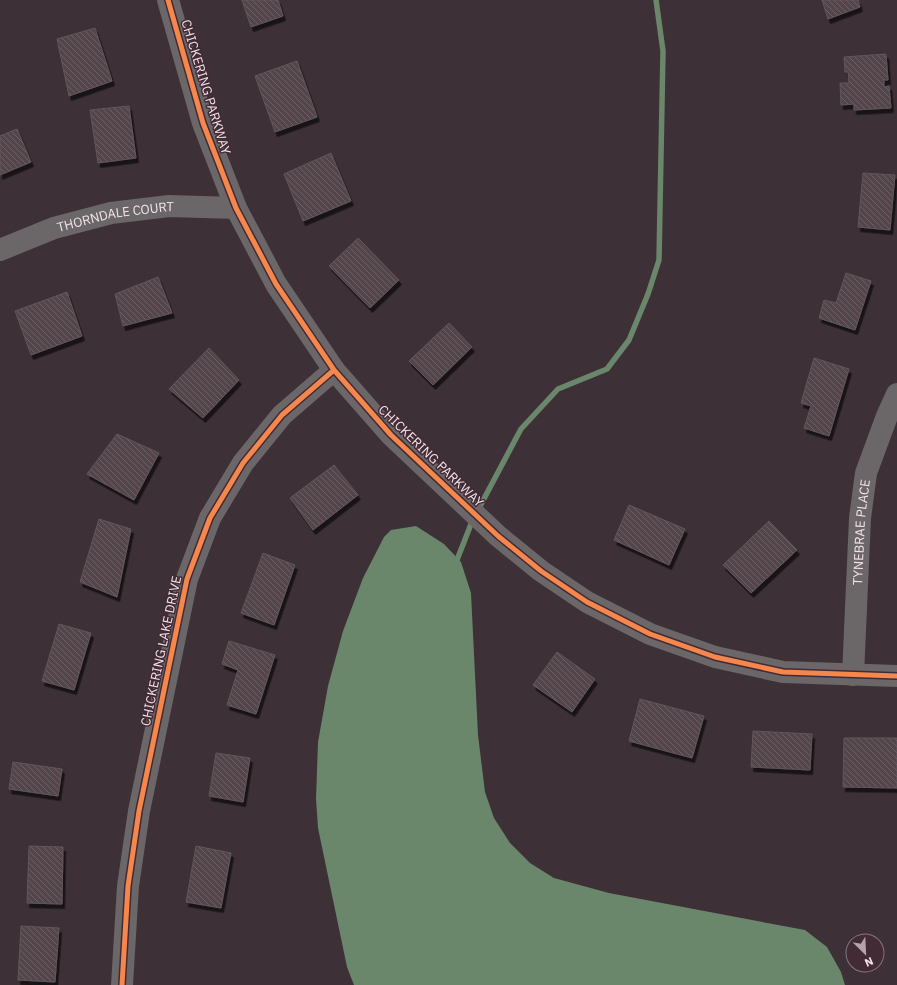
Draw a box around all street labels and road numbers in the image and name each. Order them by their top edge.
street label: CHICKERING PARKWAY [177,18,235,157]
street label: THORNDALE COURT [55,197,175,235]
street label: CHICKERING PARKWAY [375,401,487,511]
street label: TYNEBRAE PLACE [849,478,874,586]
street label: CHICKERING LAKE DRIVE [137,574,185,728]

